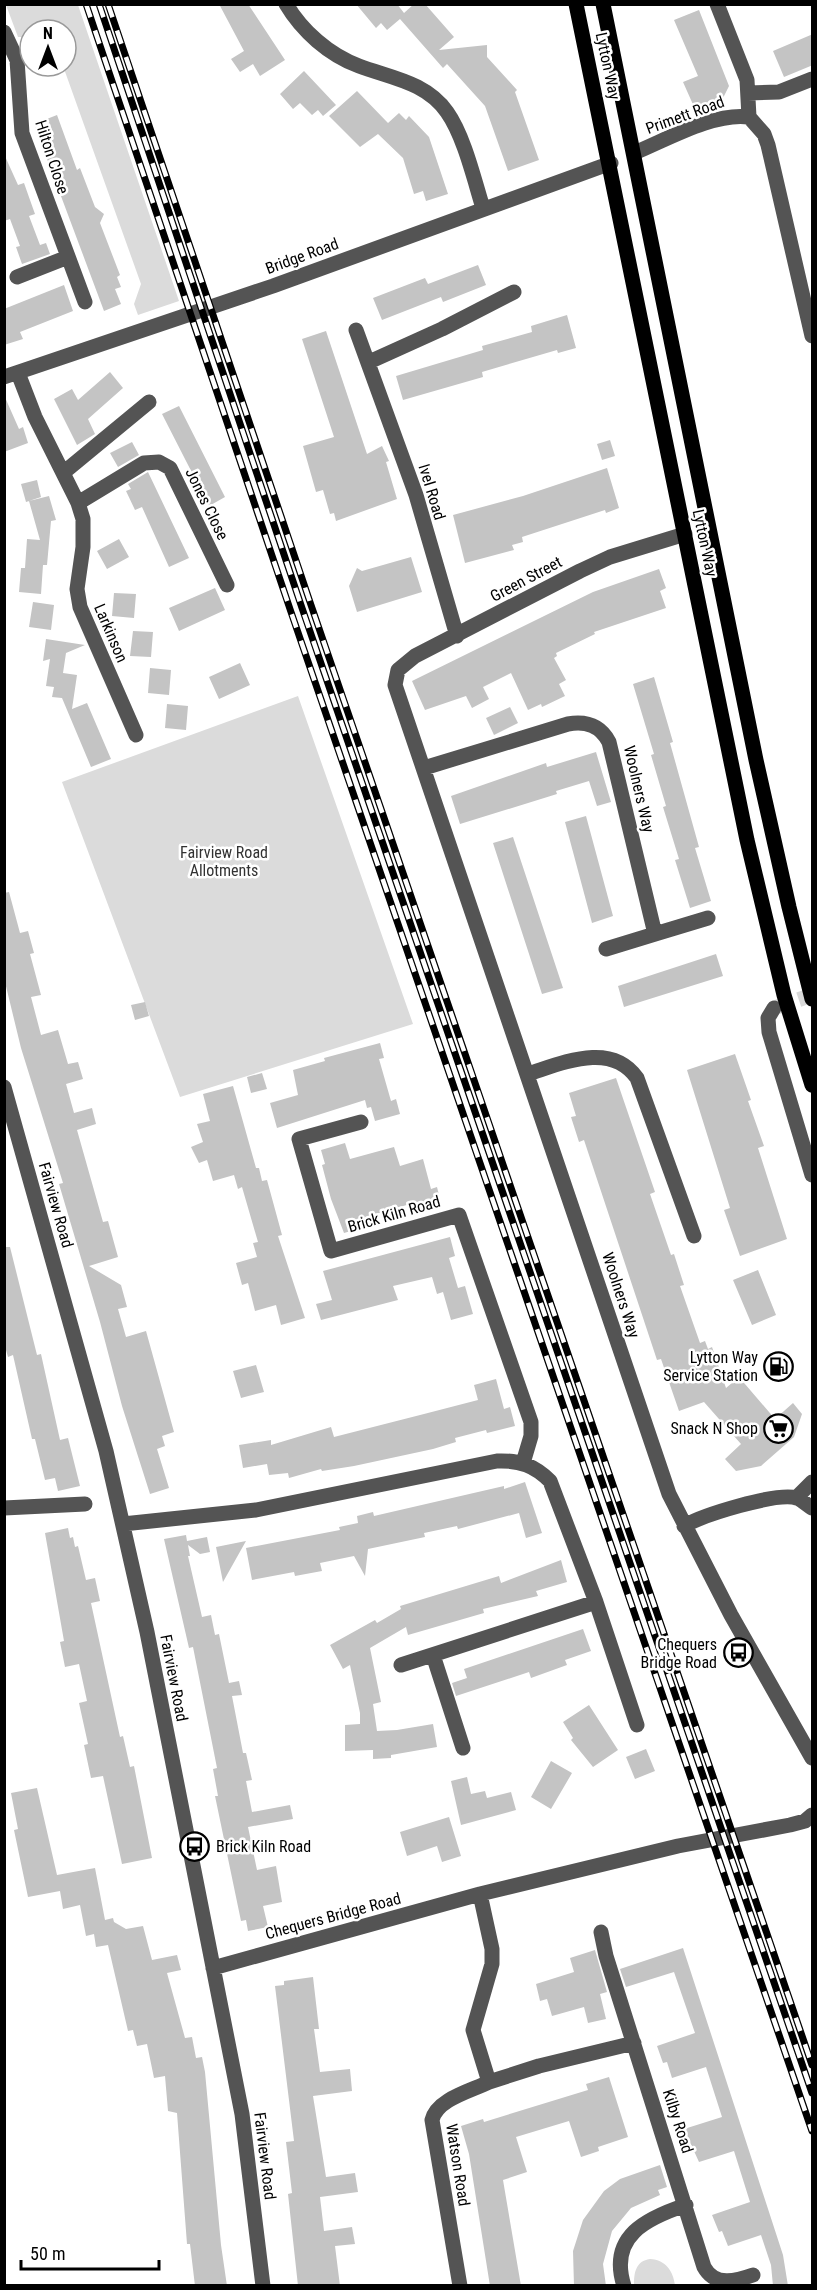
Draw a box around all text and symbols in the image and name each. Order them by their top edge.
north arrow [18,18,78,78]
text: N [43,24,53,43]
street label: Lytton Way [592,31,624,102]
street label: Primett Road [643,92,727,138]
street label: Hilton Close [31,118,73,196]
street label: Bridge Road [263,234,341,278]
street label: Ivel Road [414,462,450,522]
street label: Jones Close [181,465,233,543]
street label: Lytton Way [689,508,721,579]
street label: Green Street [487,552,565,606]
street label: Larkinson [90,601,132,665]
street label: Woolners Way [620,744,658,835]
park label: Fairview Road Allotments [180,843,268,880]
street label: Fairview Road [35,1160,77,1250]
street label: Brick Kiln Road [346,1192,442,1236]
street label: Woolners Way [598,1250,644,1341]
place label: Lytton Way Service Station [663,1348,758,1385]
fuel station icon: Lytton Way Service Station [763,1350,795,1382]
supermarket icon: Snack N Shop [763,1412,795,1444]
place label: Snack N Shop [670,1419,758,1438]
street label: Fairview Road [156,1633,192,1723]
place label: Chequers Bridge Road [641,1635,717,1672]
bus stop icon: Chequers Bridge Road [722,1637,754,1669]
bus stop icon: Brick Kiln Road [179,1830,211,1862]
place label: Brick Kiln Road [216,1837,311,1856]
street label: Chequers Bridge Road [263,1889,403,1943]
street label: Kilby Road [659,2087,697,2155]
street label: Fairview Road [250,2111,280,2201]
street label: Watson Road [442,2122,474,2208]
scale bar [21,2233,159,2271]
text: 50 m [30,2243,65,2264]

